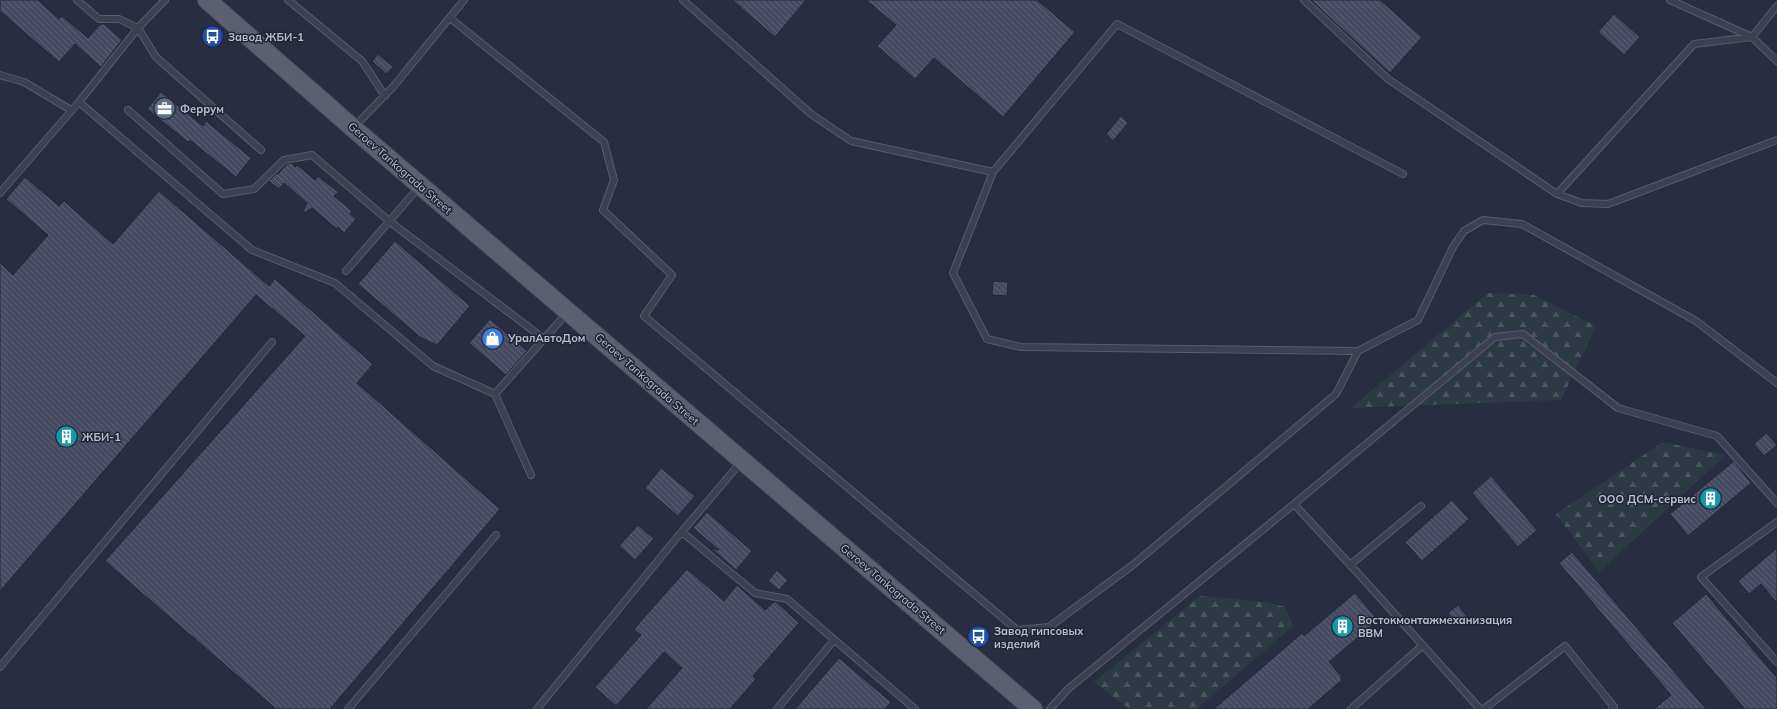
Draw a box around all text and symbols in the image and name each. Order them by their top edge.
bus stop icon: Завод ЖБИ-1 [199,24,225,50]
place label: Завод ЖБИ-1 [228,30,304,44]
office icon: Феррум [151,96,177,122]
place label: Феррум [180,102,224,116]
street label: Geroev Tankograda Street [345,119,455,217]
shop icon: УралАвтоДом [479,325,505,351]
street label: Geroev Tankograda Street [592,330,702,428]
place label: УралАвтоДом [507,331,586,345]
building icon: ЖБИ-1 [53,424,79,450]
place label: ЖБИ-1 [82,430,121,444]
building icon: ООО ДСМ-сервис [1698,486,1724,512]
place label: ООО ДСМ-сервис [1598,492,1696,506]
street label: Geroev Tankograda Street [837,541,949,637]
building icon: Востокмонтажмеханизация ВВМ [1330,613,1356,639]
place label: Востокмонтажмеханизация ВВМ [1358,613,1512,640]
bus stop icon: Завод гипсовых изделий [965,624,991,650]
place label: Завод гипсовых изделий [994,624,1084,651]

